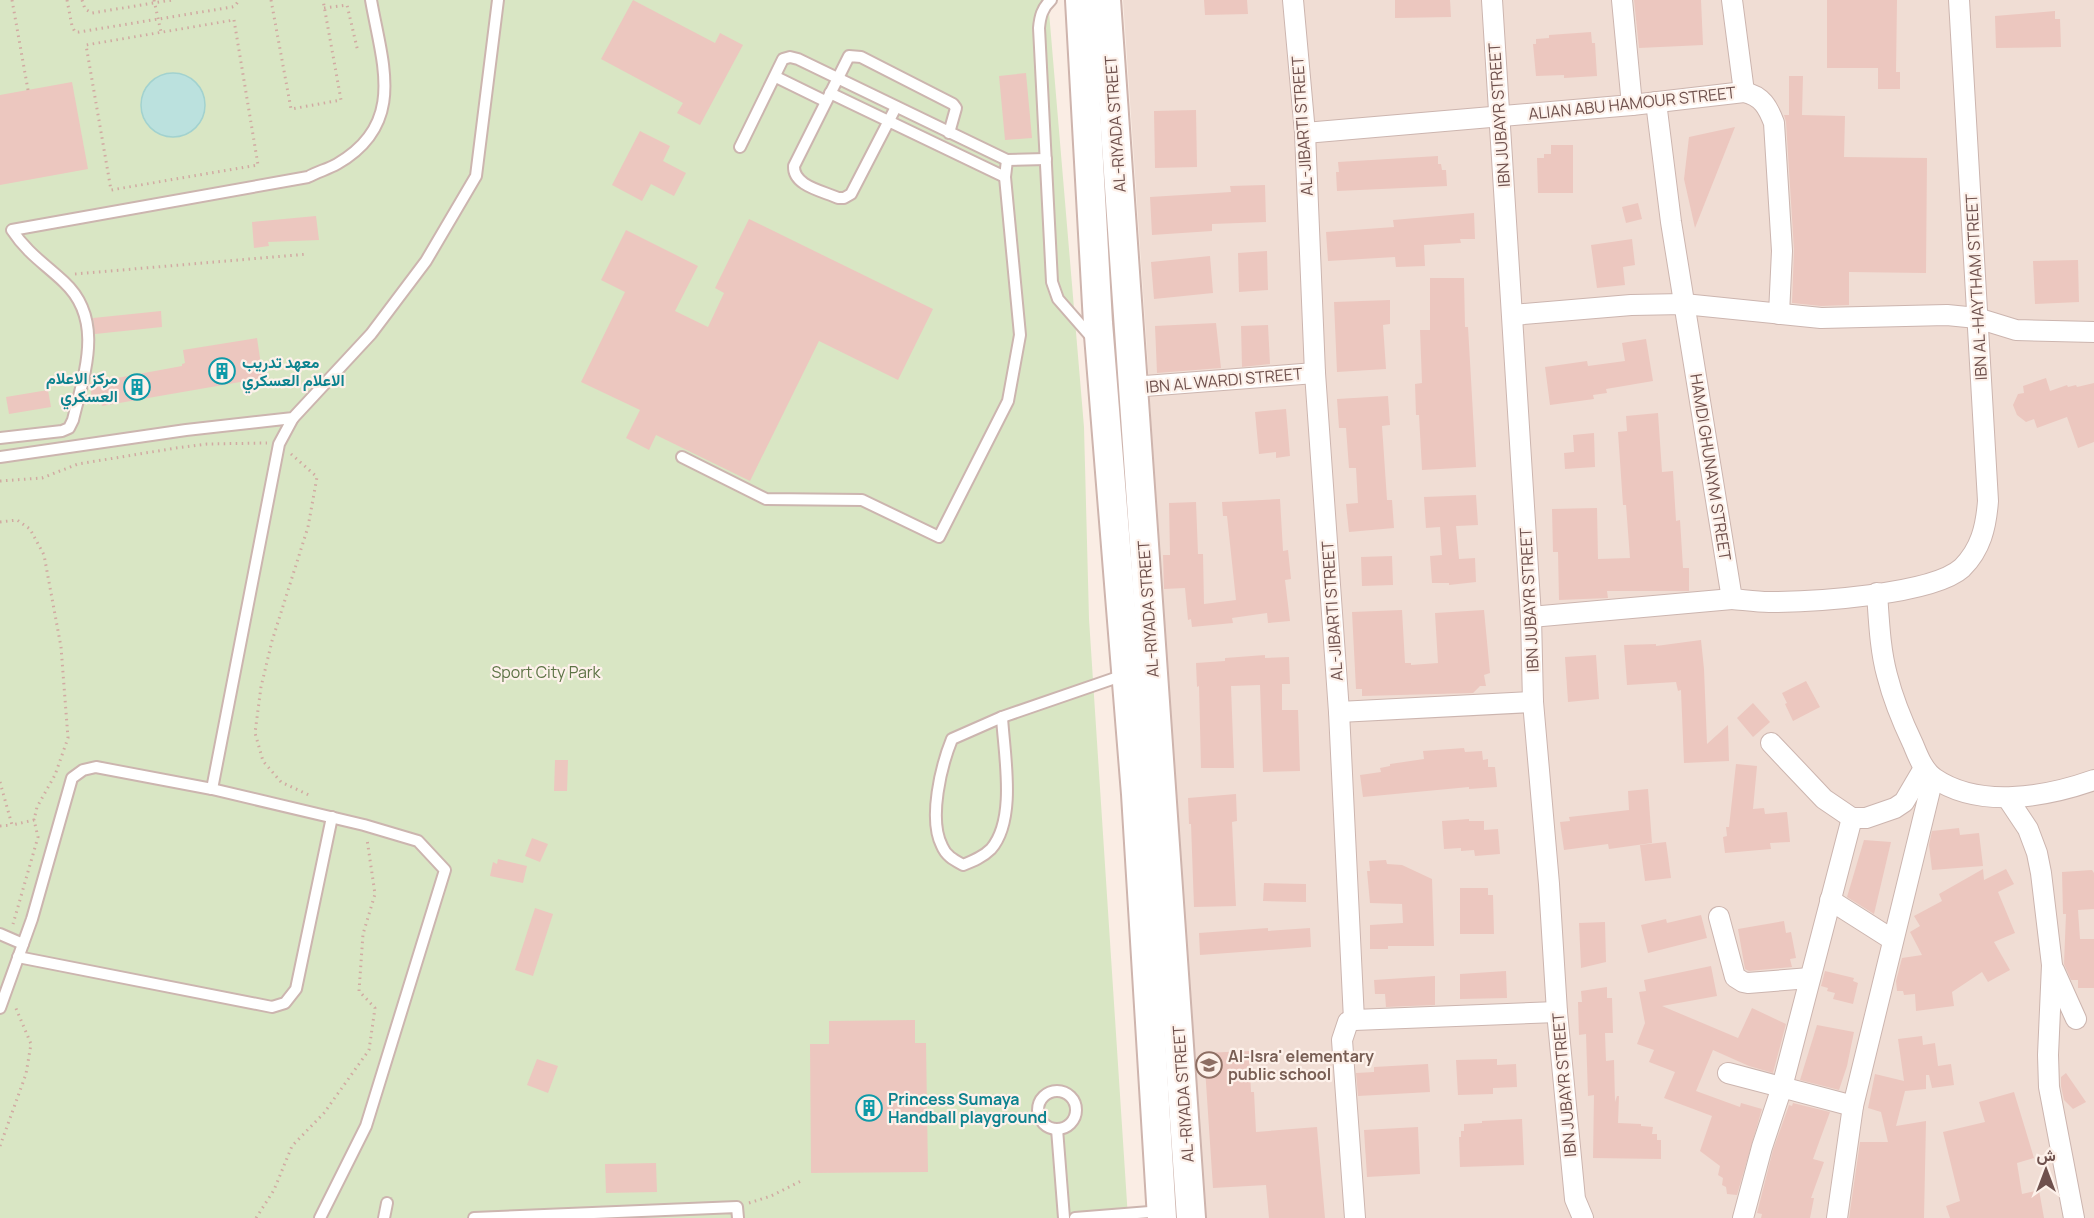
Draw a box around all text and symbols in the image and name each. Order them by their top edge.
street label: IBN JUBAYR STREET [1483,42,1515,188]
street label: AL-RIYADA STREET [1099,54,1131,193]
street label: AL-JIBARTI STREET [1286,55,1318,197]
street label: ALIAN ABU HAMOUR STREET [1527,81,1737,125]
street label: IBN AL-HAYTHAM STREET [1960,193,1992,381]
place label: معهد تدريب الاعلام العسكري [242,351,345,394]
building icon: معهد تدريب الاعلام العسكري [207,356,237,386]
street label: IBN AL WARDI STREET [1145,362,1304,398]
place label: مركز الاعلام العسكري [46,367,118,410]
building icon: مركز الاعلام العسكري [122,372,152,402]
street label: HAMDI GHUNAYM STREET [1685,372,1737,562]
street label: IBN JUBAYR STREET [1514,527,1544,673]
street label: AL-RIYADA STREET [1132,539,1164,678]
street label: AL-JIBARTI STREET [1316,540,1348,682]
park label: Sport City Park [491,661,602,683]
street label: IBN JUBAYR STREET [1547,1011,1581,1158]
street label: AL-RIYADA STREET [1167,1024,1199,1163]
place label: Al-Isra' elementary public school [1228,1045,1374,1085]
school or university icon: Al-Isra' elementary public school [1194,1050,1224,1080]
place label: Princess Sumaya Handball playground [888,1088,1047,1128]
building icon: Princess Sumaya Handball playground [854,1093,884,1123]
north arrow [2016,1140,2076,1200]
text: ش [2036,1144,2056,1166]

